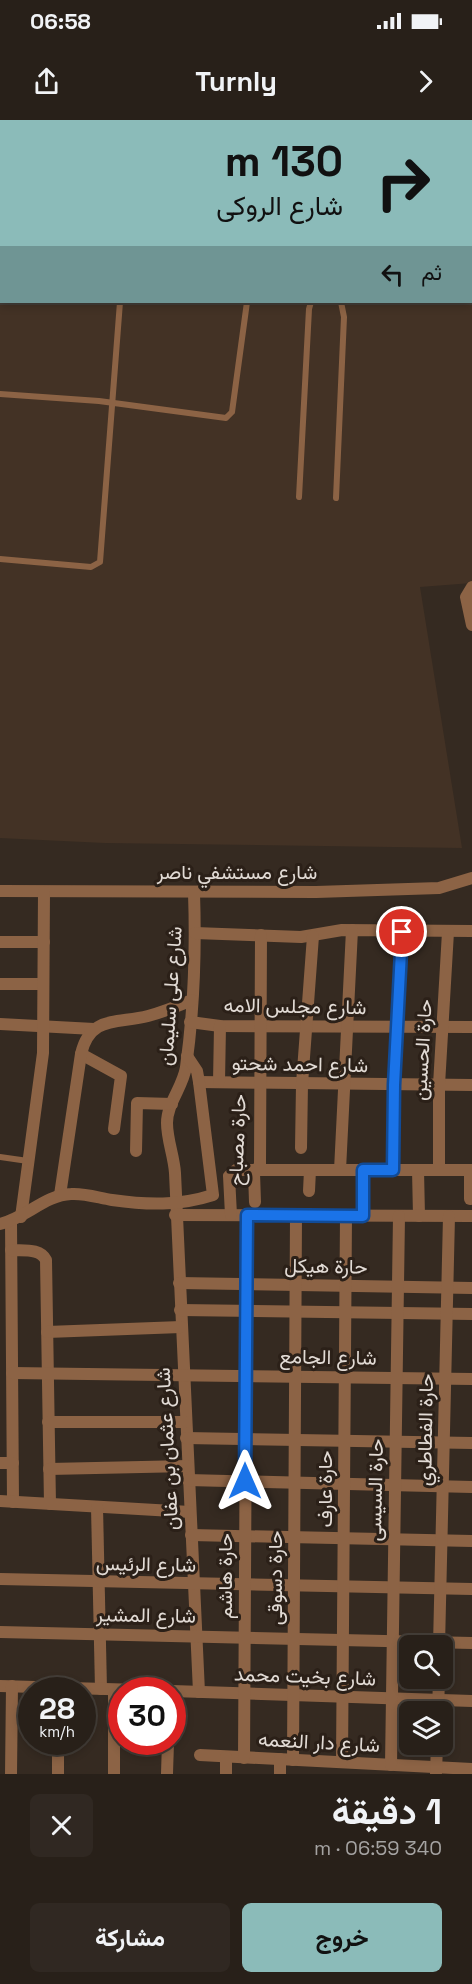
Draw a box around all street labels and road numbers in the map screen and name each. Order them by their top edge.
street label: شارع مستشفي ناصر [156,859,317,889]
street label: شارع على سليمان [152,925,189,1067]
street label: شارع مجلس الامه [223,992,367,1021]
street label: حارة الحسين [406,999,438,1101]
street label: شارع احمد شحتو [232,1050,368,1079]
street label: حارة مصباح [222,1094,253,1186]
street label: حارة هيكل [284,1252,368,1280]
street label: شارع الجامع [279,1343,377,1372]
street label: شارع عثمان بن عفان [150,1367,185,1531]
street label: حارة الفطاطري [411,1374,443,1486]
street label: حارة السيسى [361,1438,389,1542]
street label: حارة عارف [312,1451,338,1527]
street label: حارة دسوقى [262,1531,288,1625]
street label: حارة هاشم [212,1533,238,1619]
street label: شارع الرئيس [96,1550,196,1579]
street label: شارع المشير [95,1601,196,1630]
street label: شارع بخيت محمد [233,1661,377,1692]
street label: شارع دار النعمه [257,1726,381,1759]

